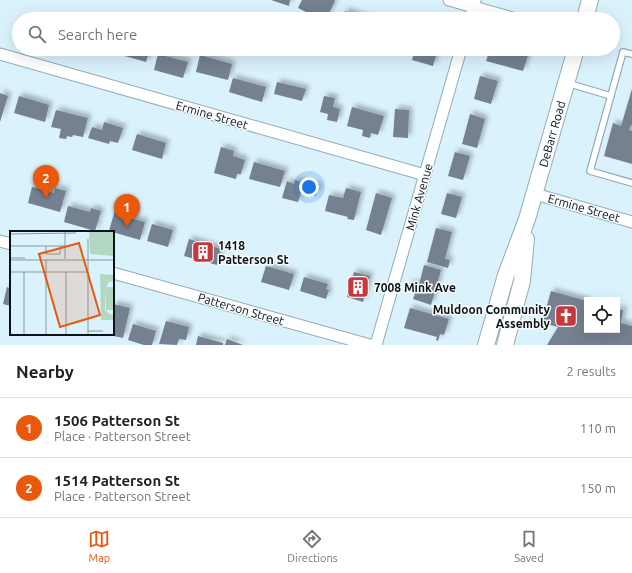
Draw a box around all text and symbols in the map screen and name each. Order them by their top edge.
search box [12,12,620,56]
icon: search [26,23,48,45]
text: Search here [58,26,137,43]
street label: Ermine Street [175,99,250,132]
street label: DeBarr Road [536,99,568,169]
street label: Mink Avenue [403,162,435,232]
pin: 2 [33,165,59,198]
your location [299,177,319,197]
street label: Ermine Street [547,192,622,225]
pin: 1 [114,194,140,227]
inset map [10,231,114,335]
building icon: 1418 Patterson St [190,239,216,265]
place label: 1418 Patterson St [218,239,289,266]
building icon: 7008 Mink Ave [345,274,371,300]
place label: 7008 Mink Ave [374,281,456,294]
street label: Patterson Street [196,290,286,328]
map controls [584,297,620,333]
button: locate [584,297,620,333]
place label: Muldoon Community Assembly [433,303,551,330]
church icon: Muldoon Community Assembly [553,303,579,329]
text: Nearby [16,362,74,381]
text: 2 results [566,364,616,378]
text: 1506 Patterson St [54,412,180,429]
text: 1 [25,421,33,435]
text: 110 m [580,421,616,435]
text: Place · Patterson Street [54,429,191,443]
text: 1514 Patterson St [54,472,180,489]
text: 2 [25,481,33,495]
text: 150 m [580,481,616,495]
text: Place · Patterson Street [54,489,191,503]
tab: Map [88,528,110,564]
tab: Directions [287,528,338,564]
tab: Saved [514,528,544,564]

